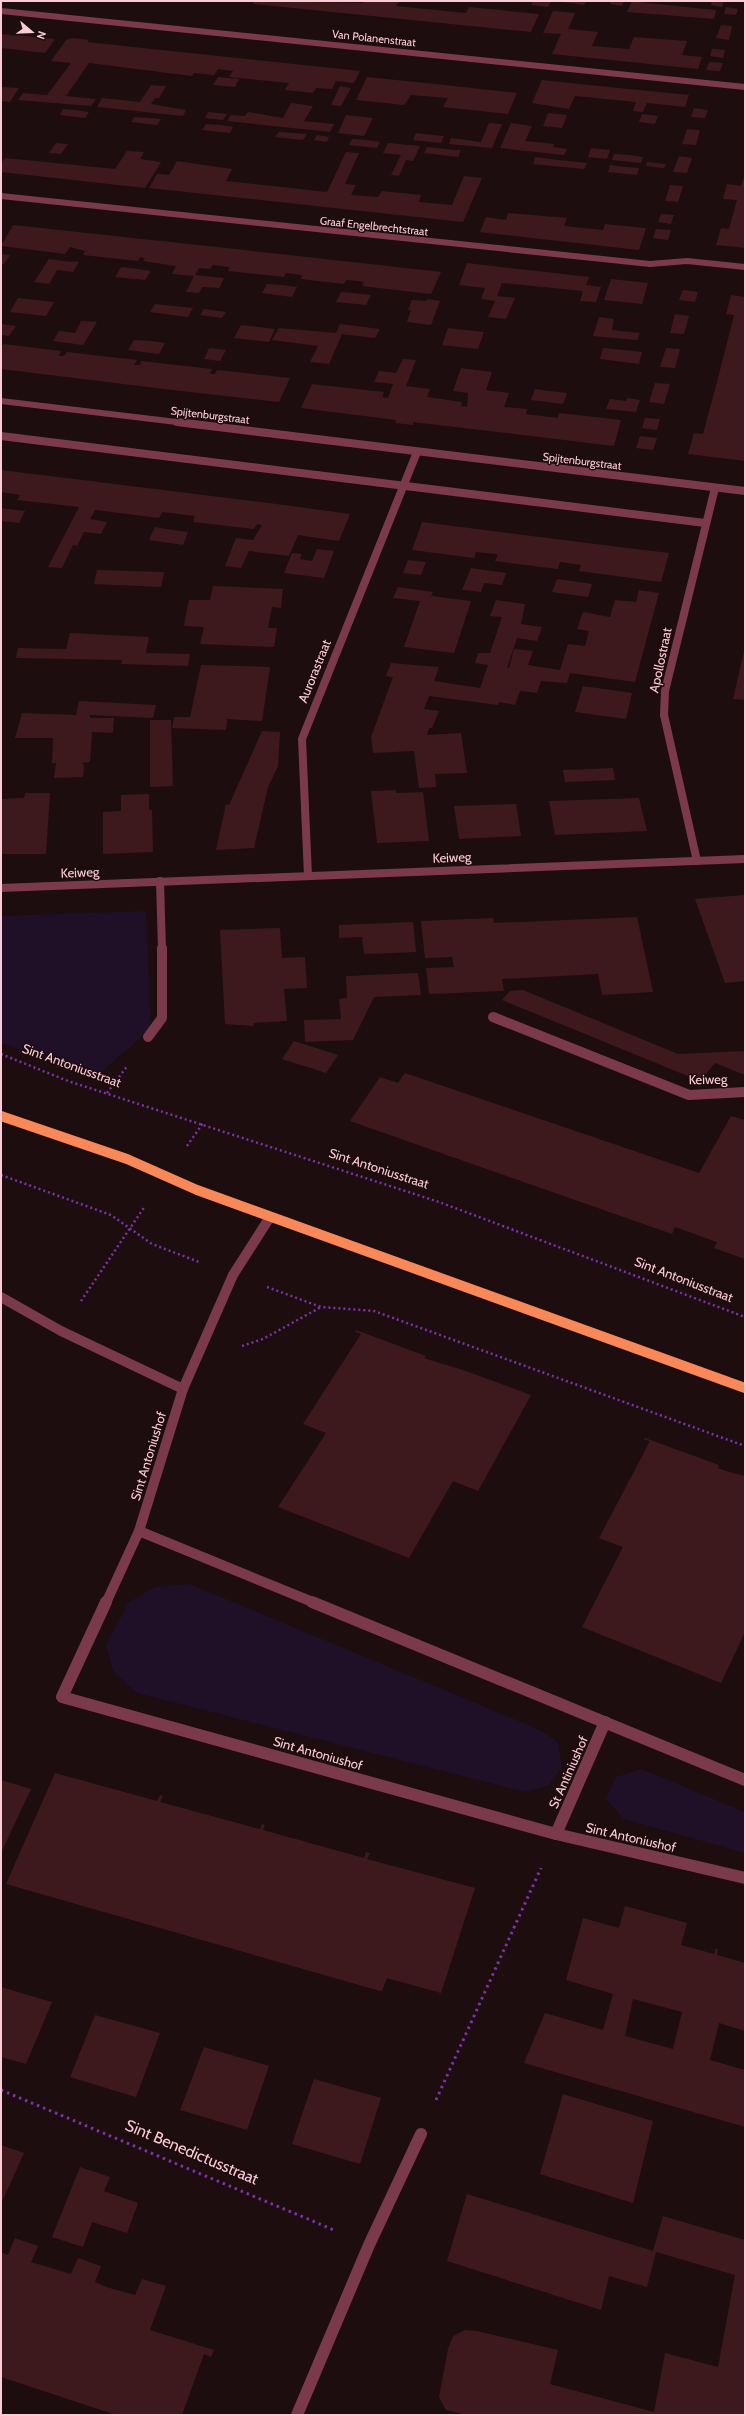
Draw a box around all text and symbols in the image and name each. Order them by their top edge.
north arrow [12,12,52,52]
street label: Van Polanenstraat [331,27,417,49]
text: N [34,29,49,41]
street label: Graaf Engelbrechtstraat [319,213,429,239]
street label: Spijtenburgstraat [170,403,250,427]
street label: Spijtenburgstraat [542,449,622,473]
street label: Apollostraat [645,625,675,694]
street label: Aurorastraat [294,637,334,705]
street label: Keiweg [432,848,472,866]
street label: Keiweg [60,863,100,881]
street label: Sint Antoniusstraat [20,1040,124,1091]
street label: Keiweg [688,1071,728,1087]
street label: Sint Antoniusstraat [327,1144,432,1192]
street label: Sint Antoniusstraat [633,1253,736,1305]
street label: Sint Antoniushof [127,1409,169,1502]
street label: Sint Antoniushof [272,1733,365,1774]
street label: St Antiniushof [545,1733,591,1811]
street label: Sint Antoniushof [584,1819,678,1855]
street label: Sint Benedictusstraat [123,2115,262,2189]

